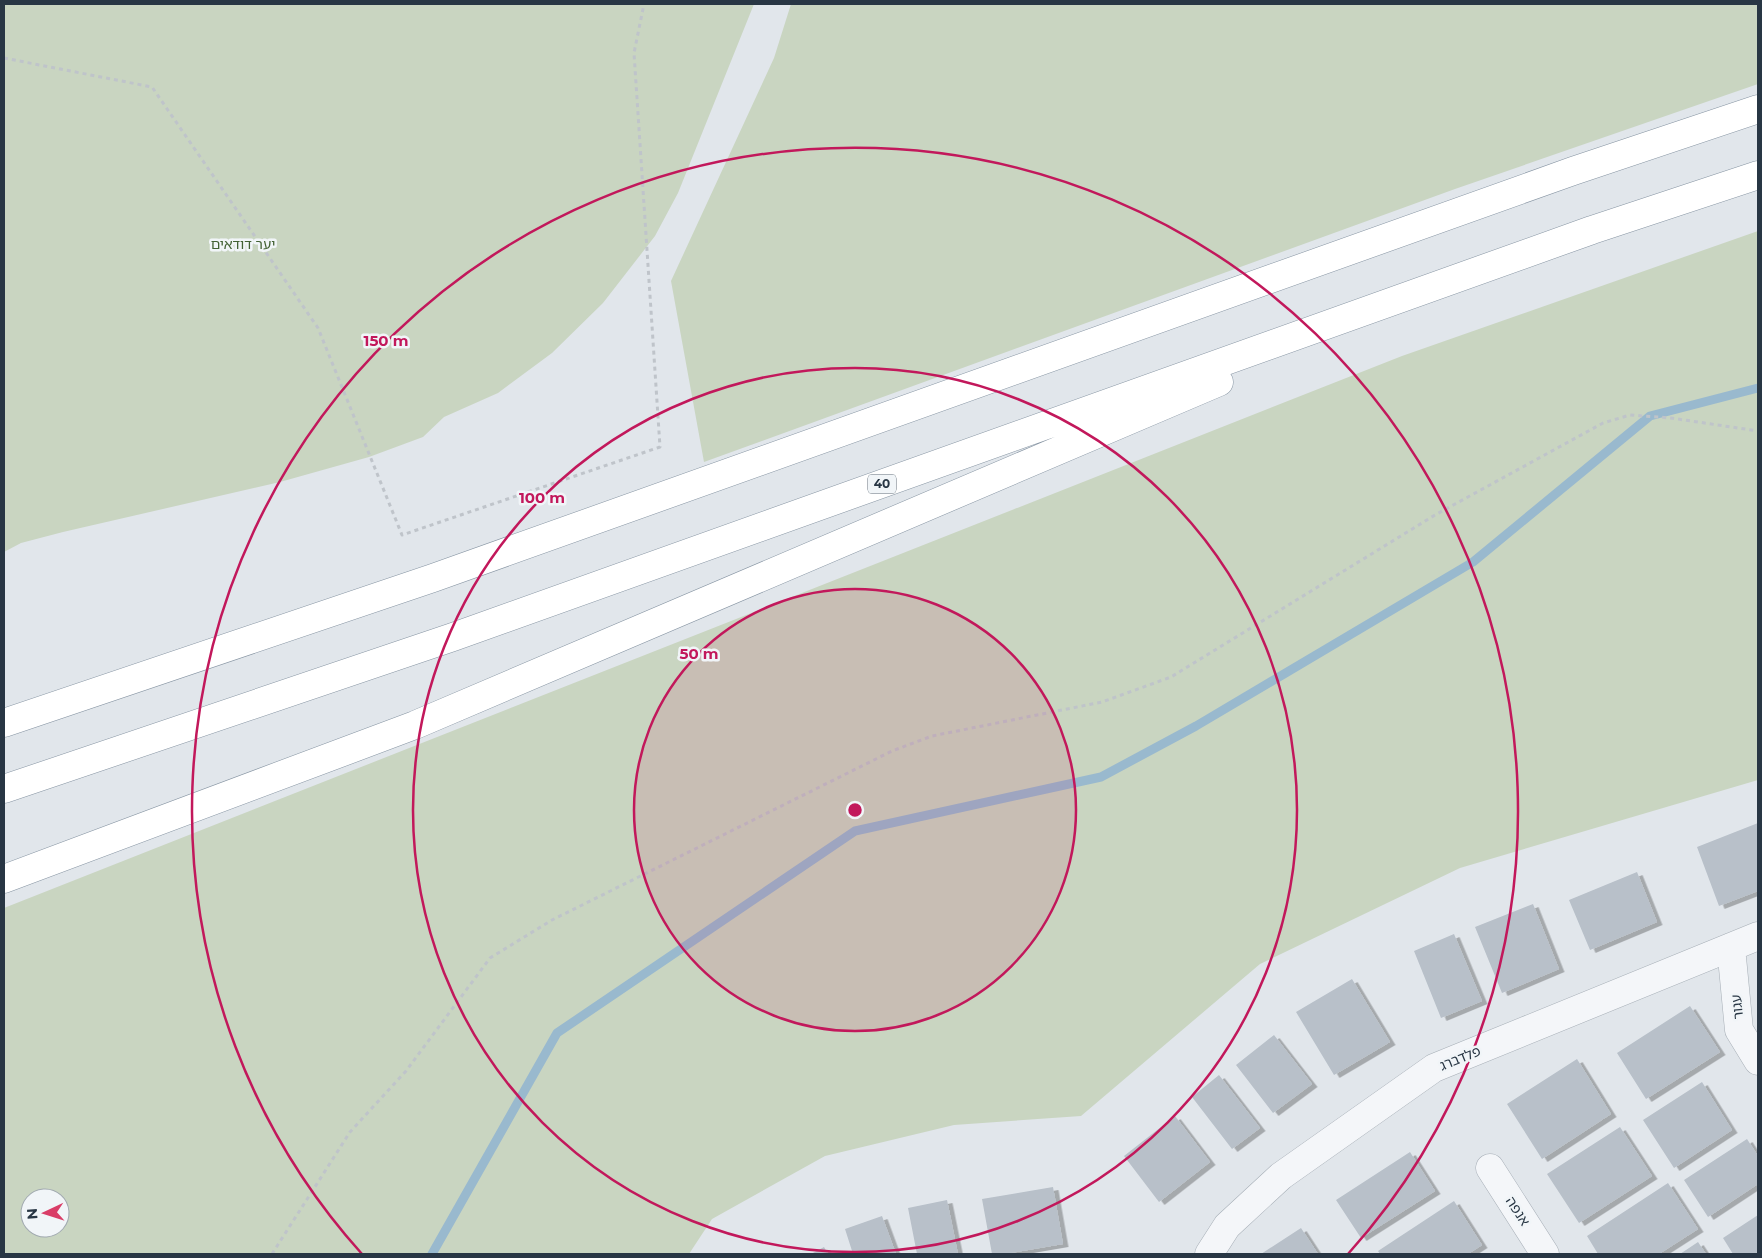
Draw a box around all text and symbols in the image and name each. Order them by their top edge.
park label: יער דודאים [211,235,275,253]
text: 150 m [364,331,408,350]
road number: 40 [868,474,896,494]
text: 100 m [519,488,565,507]
text: 50 m [679,644,719,663]
centre of rings [846,801,864,819]
street label: עגור [1727,994,1747,1020]
street label: פלדברג [1437,1042,1483,1074]
north arrow [20,1188,70,1238]
street label: אנפה [1502,1193,1534,1229]
text: N [23,1208,41,1220]

